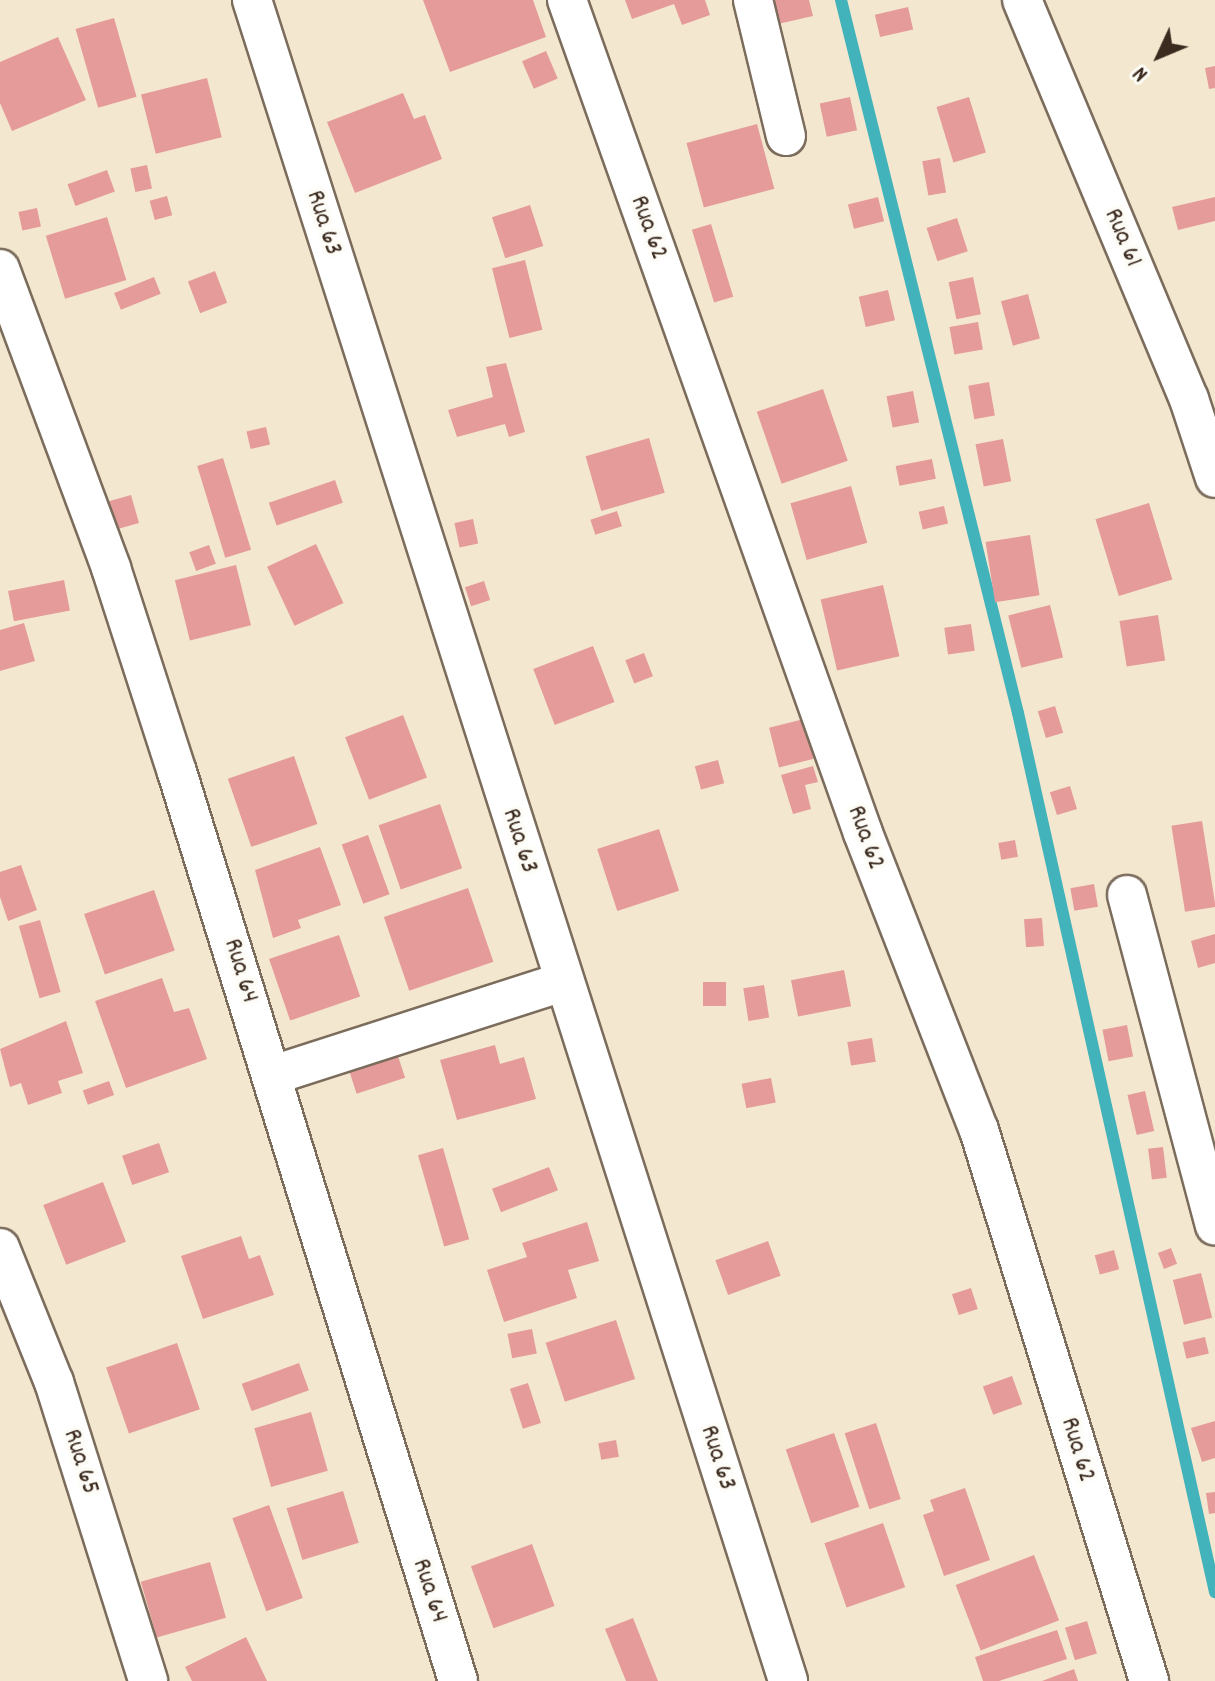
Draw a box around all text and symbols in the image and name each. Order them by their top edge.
north arrow [1119,16,1199,96]
text: N [1126,58,1156,88]
street label: Rua 63 [298,187,348,259]
street label: Rua 62 [622,192,674,264]
street label: Rua 61 [1096,204,1148,272]
street label: Rua 62 [839,802,891,874]
street label: Rua 63 [494,805,544,877]
street label: Rua 64 [215,935,265,1007]
street label: Rua 62 [1052,1414,1102,1486]
street label: Rua 63 [692,1422,742,1494]
street label: Rua 65 [55,1425,105,1499]
street label: Rua 64 [404,1555,454,1627]

